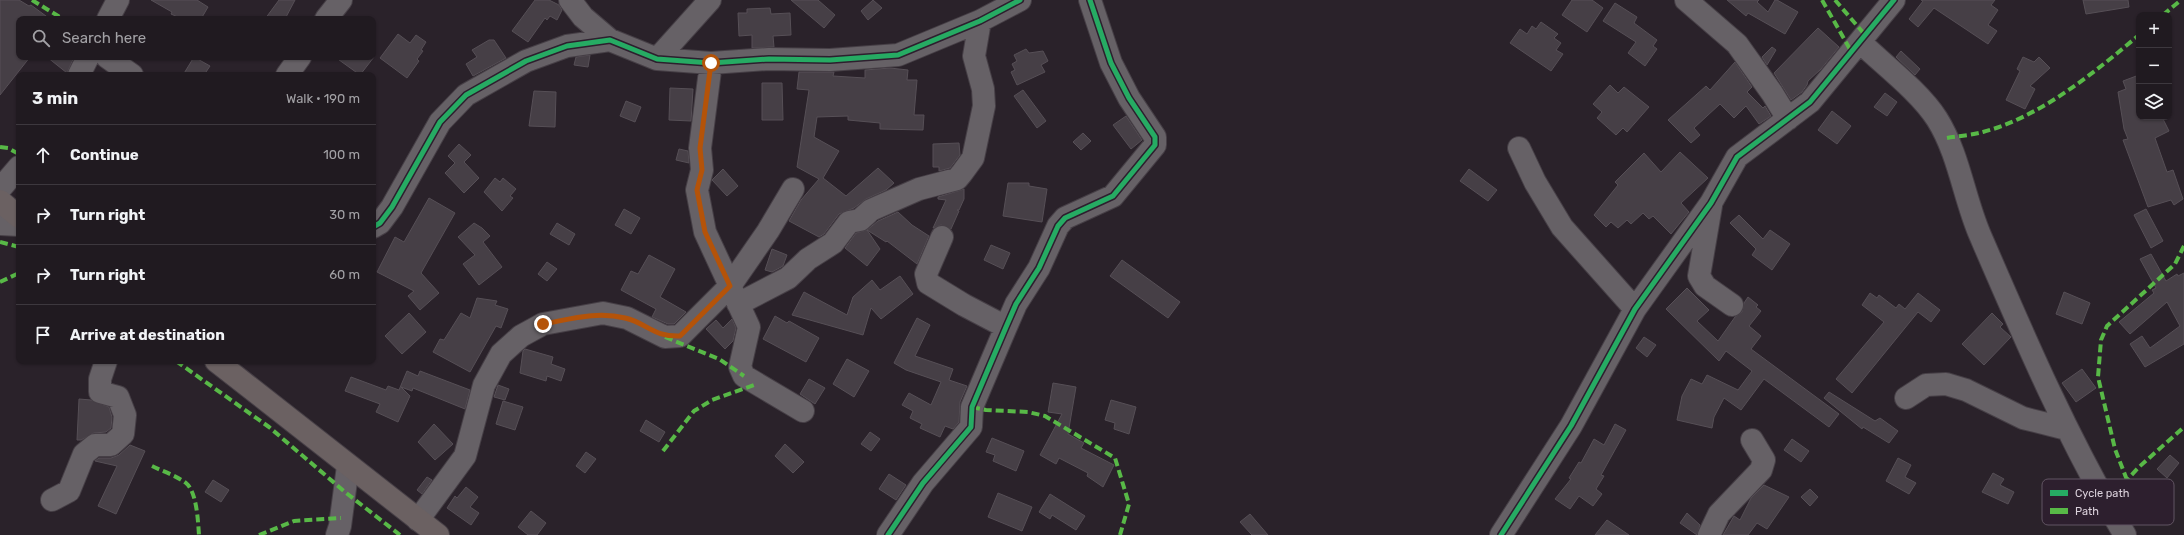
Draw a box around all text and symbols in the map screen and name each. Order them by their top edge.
map controls [2136,12,2172,120]
button: + [2136,12,2172,48]
search box [16,16,376,60]
icon: search [30,27,52,49]
text: Search here [62,29,146,47]
button: − [2136,48,2172,84]
route start [702,54,720,72]
button: layers [2136,84,2172,120]
text: 3 min [32,88,78,108]
text: Walk · 190 m [286,91,360,106]
icon: ahead [32,144,54,166]
text: Continue [70,146,139,164]
text: 100 m [323,147,360,162]
icon: right [32,204,54,226]
text: Turn right [70,206,145,224]
text: 30 m [329,207,360,222]
icon: right [32,264,54,286]
text: Turn right [70,266,145,284]
text: 60 m [329,267,360,282]
route end [534,315,552,333]
icon: arrive [32,324,54,346]
text: Arrive at destination [70,326,225,344]
legend [2042,479,2174,525]
text: Cycle path [2075,487,2129,500]
text: Path [2075,505,2099,518]

